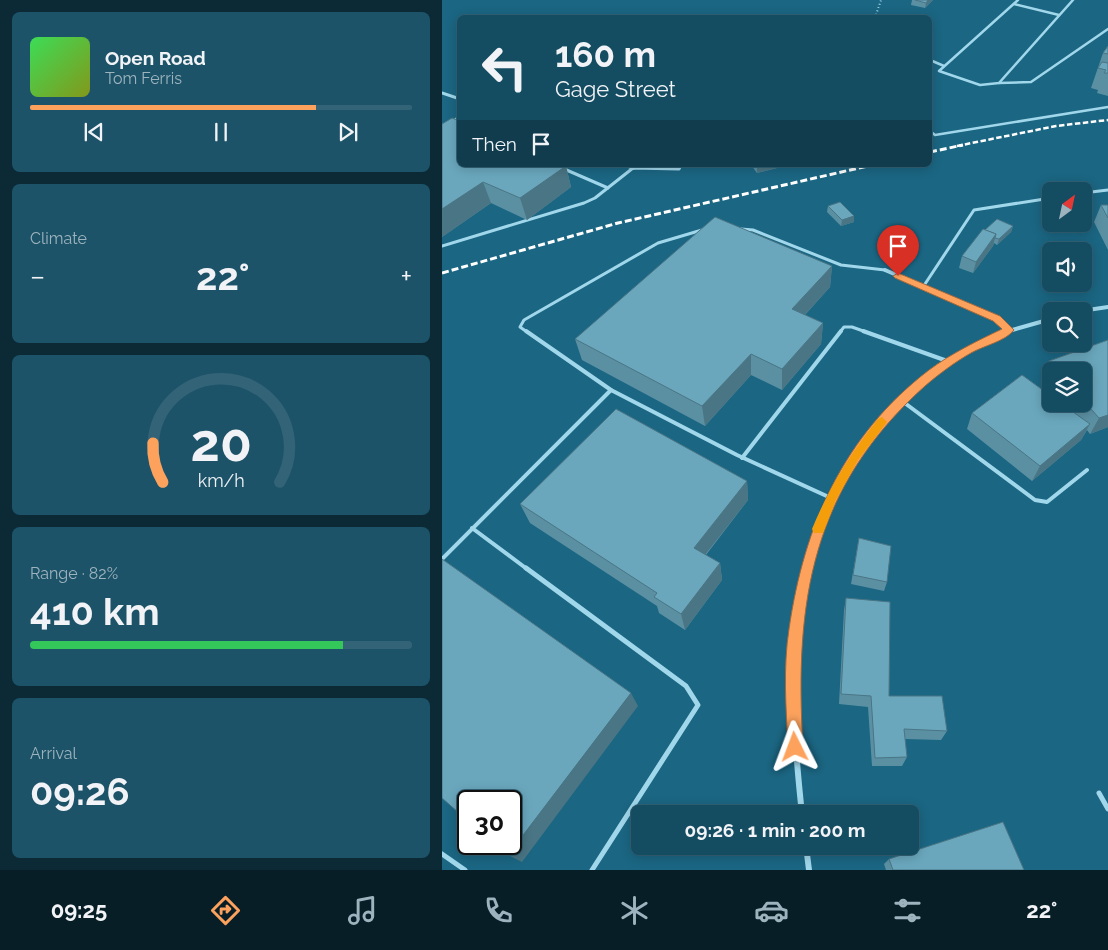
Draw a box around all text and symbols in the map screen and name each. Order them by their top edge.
text: 160 m [555,34,656,75]
icon: left [472,35,537,100]
text: Open Road [105,47,206,69]
text: Tom Ferris [105,69,182,88]
text: Gage Street [555,76,676,102]
icon: previous [80,118,108,146]
icon: pause [207,118,235,146]
icon: next [334,118,362,146]
icon: arrive [527,130,555,158]
text: Then [472,133,517,155]
north arrow [1042,182,1092,232]
map controls [1042,182,1092,412]
pin [877,225,919,276]
text: Climate [30,229,87,248]
icon: arrive [884,232,912,260]
button: sound [1042,242,1092,292]
text: 22° [196,254,249,299]
text: − [30,260,45,293]
text: + [400,260,412,293]
button: search [1042,302,1092,352]
button: layers [1042,362,1092,412]
text: 20 [190,412,252,473]
text: km/h [197,470,245,491]
text: Range · 82% [30,564,118,583]
text: 410 km [30,589,160,634]
position arrow [768,720,820,772]
text: Arrival [30,744,77,763]
text: 09:26 [30,769,130,814]
speed limit sign: 30 [457,790,522,855]
text: 09:26 · 1 min · 200 m [685,819,865,841]
icon: directions [208,893,243,928]
icon: music [345,893,380,928]
icon: phone [481,893,516,928]
icon: climate [617,893,652,928]
icon: car [754,893,789,928]
icon: filters [890,893,925,928]
text: 09:25 [51,897,107,923]
text: 22° [1026,897,1057,923]

